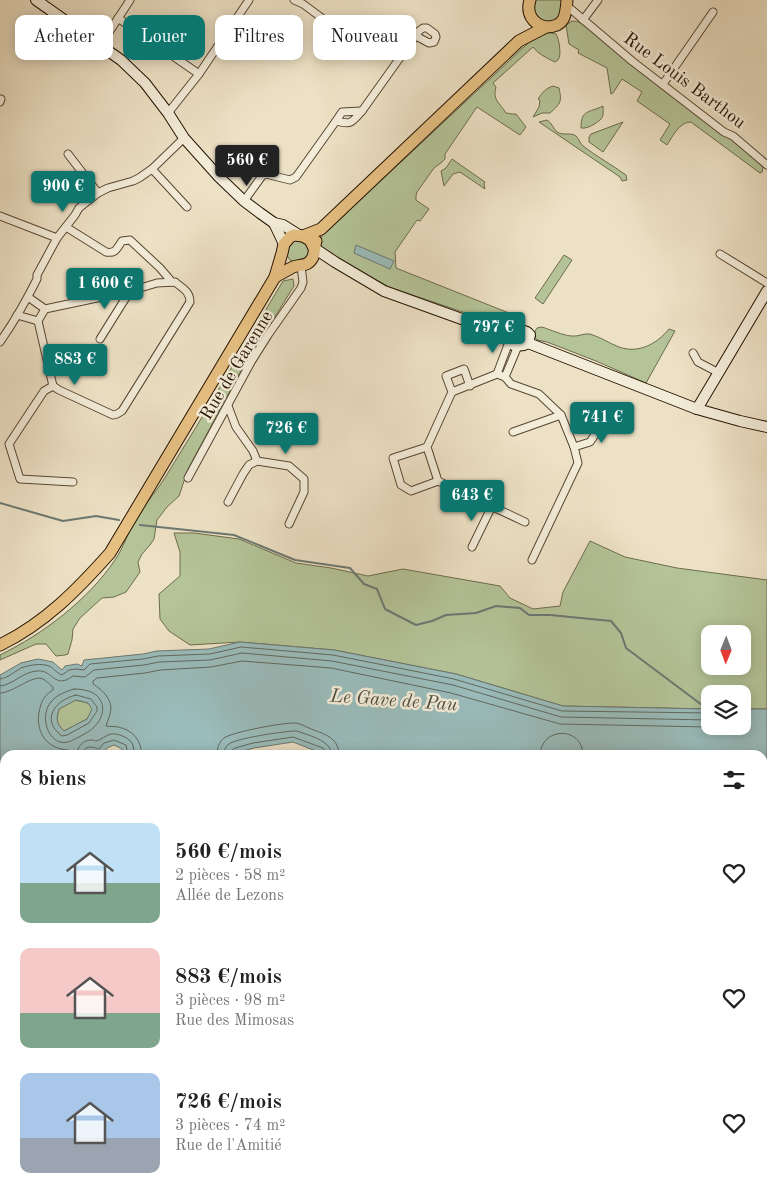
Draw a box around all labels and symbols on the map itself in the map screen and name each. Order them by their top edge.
street label: Rue Louis Barthou [620,29,749,133]
pin: 560 € [212,144,282,187]
pin: 900 € [28,170,98,213]
pin: 1 600 € [59,268,151,310]
street label: Rue de Garenne [197,308,276,423]
pin: 797 € [458,312,528,354]
pin: 883 € [40,344,110,386]
pin: 741 € [567,402,637,444]
pin: 726 € [251,412,321,455]
pin: 643 € [437,480,507,522]
north arrow [701,625,751,675]
water label: Le Gave de Pau [328,687,458,715]

